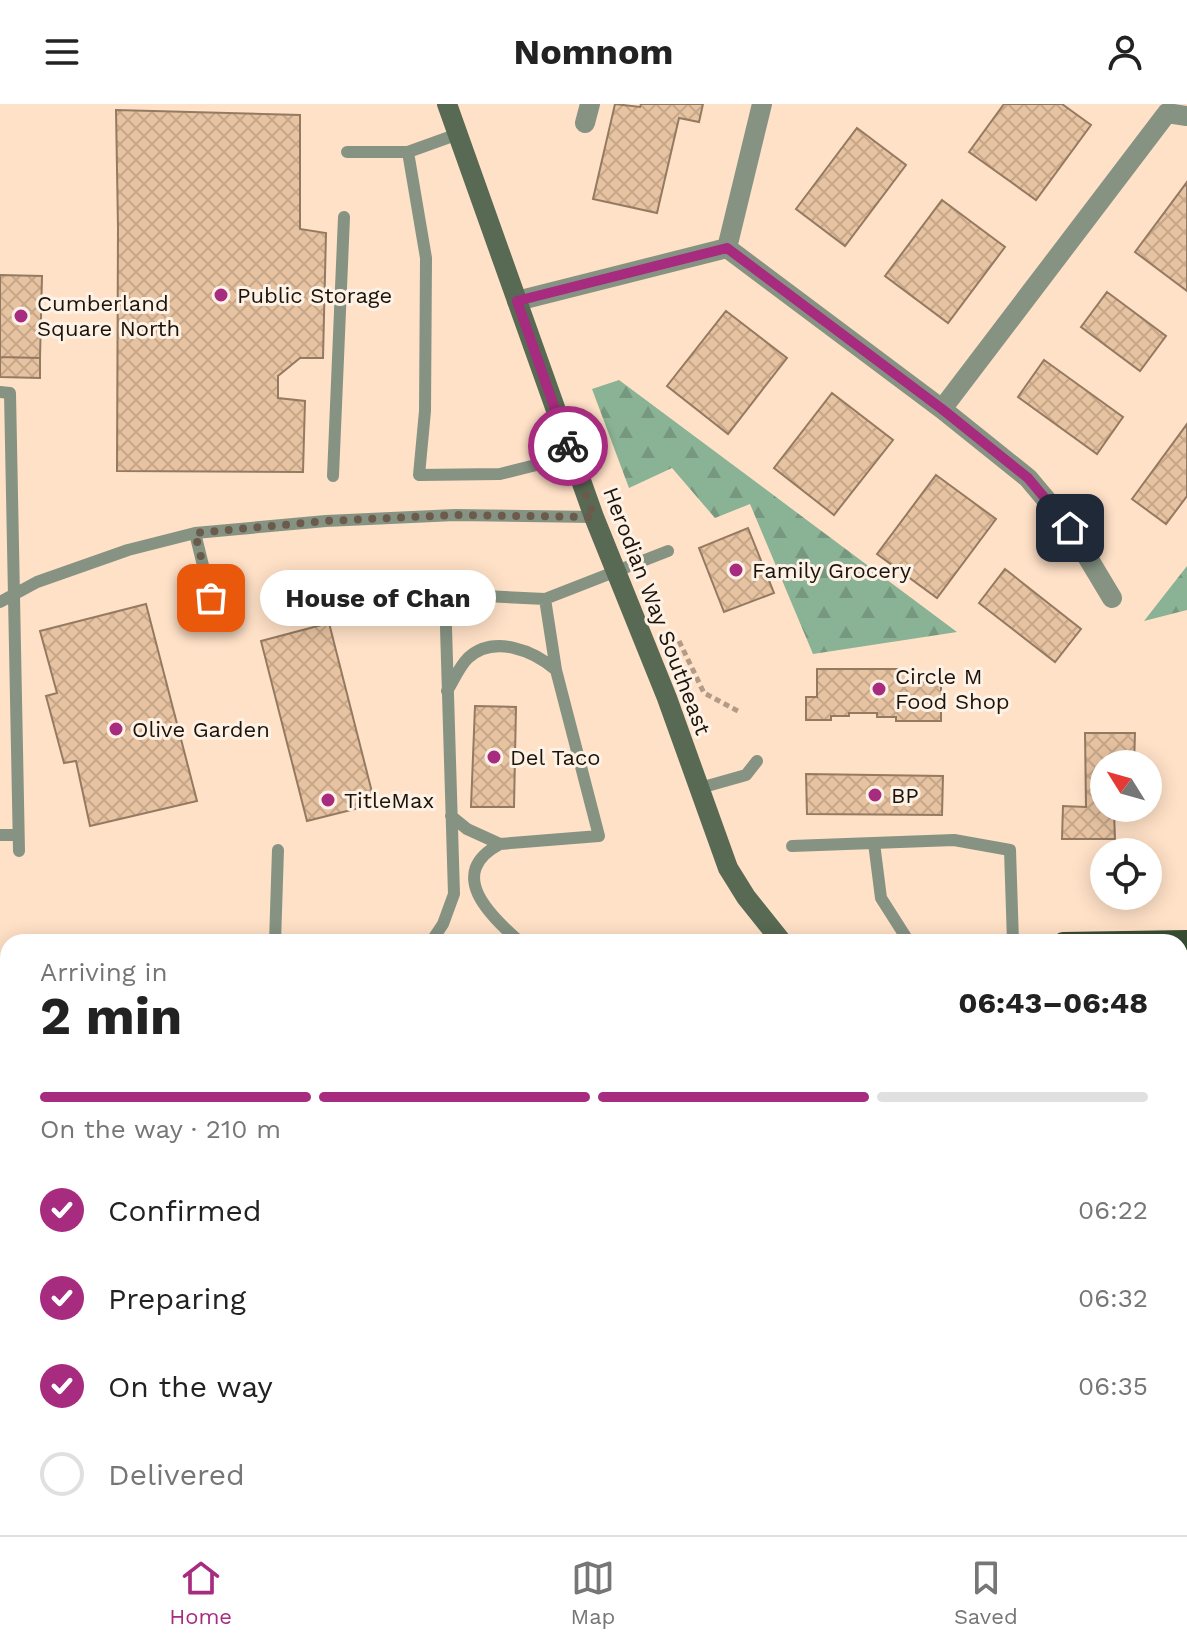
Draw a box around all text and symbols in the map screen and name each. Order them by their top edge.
icon: menu [40,30,84,74]
icon: person [1103,30,1147,74]
text: Nomnom [514,31,673,73]
place label: Public Storage [237,283,392,308]
marker: Public Storage [212,286,230,304]
place label: Cumberland Square North [37,291,180,341]
marker: Cumberland Square North [12,307,30,325]
courier [528,406,608,486]
icon: bike [546,424,590,468]
street label: Herodian Way Southeast [598,484,716,738]
pin [1036,494,1104,562]
icon: home [1048,506,1092,550]
place label: Family Grocery [752,558,912,583]
marker: Family Grocery [727,561,745,579]
pin [177,564,245,632]
callout: House of Chan [259,570,495,626]
icon: bag [189,576,233,620]
text: House of Chan [285,583,471,613]
place label: Circle M Food Shop [895,664,1010,714]
marker: Circle M Food Shop [870,680,888,698]
place label: Olive Garden [132,717,270,742]
marker: Olive Garden [107,720,125,738]
place label: Del Taco [510,745,600,770]
marker: Del Taco [485,748,503,766]
north arrow [1090,750,1162,822]
map controls [1090,750,1162,910]
place label: BP [891,783,919,808]
marker: BP [866,786,884,804]
place label: TitleMax [344,788,434,813]
marker: TitleMax [319,791,337,809]
button: locate [1090,838,1162,910]
text: Arriving in [40,957,168,987]
text: 06:43–06:48 [958,985,1148,1020]
text: 2 min [40,986,182,1047]
text: On the way · 210 m [40,1114,281,1144]
icon: check [40,1188,84,1232]
text: Confirmed [108,1193,262,1228]
text: 06:22 [1078,1195,1148,1225]
icon: check [40,1276,84,1320]
text: Preparing [108,1281,246,1316]
text: 06:32 [1078,1283,1148,1313]
icon: check [40,1364,84,1408]
text: On the way [108,1369,273,1404]
text: 06:35 [1078,1371,1148,1401]
text: Delivered [108,1457,245,1492]
tab: Home [169,1556,232,1629]
tab: Map [571,1556,615,1629]
tab: Saved [954,1556,1018,1629]

